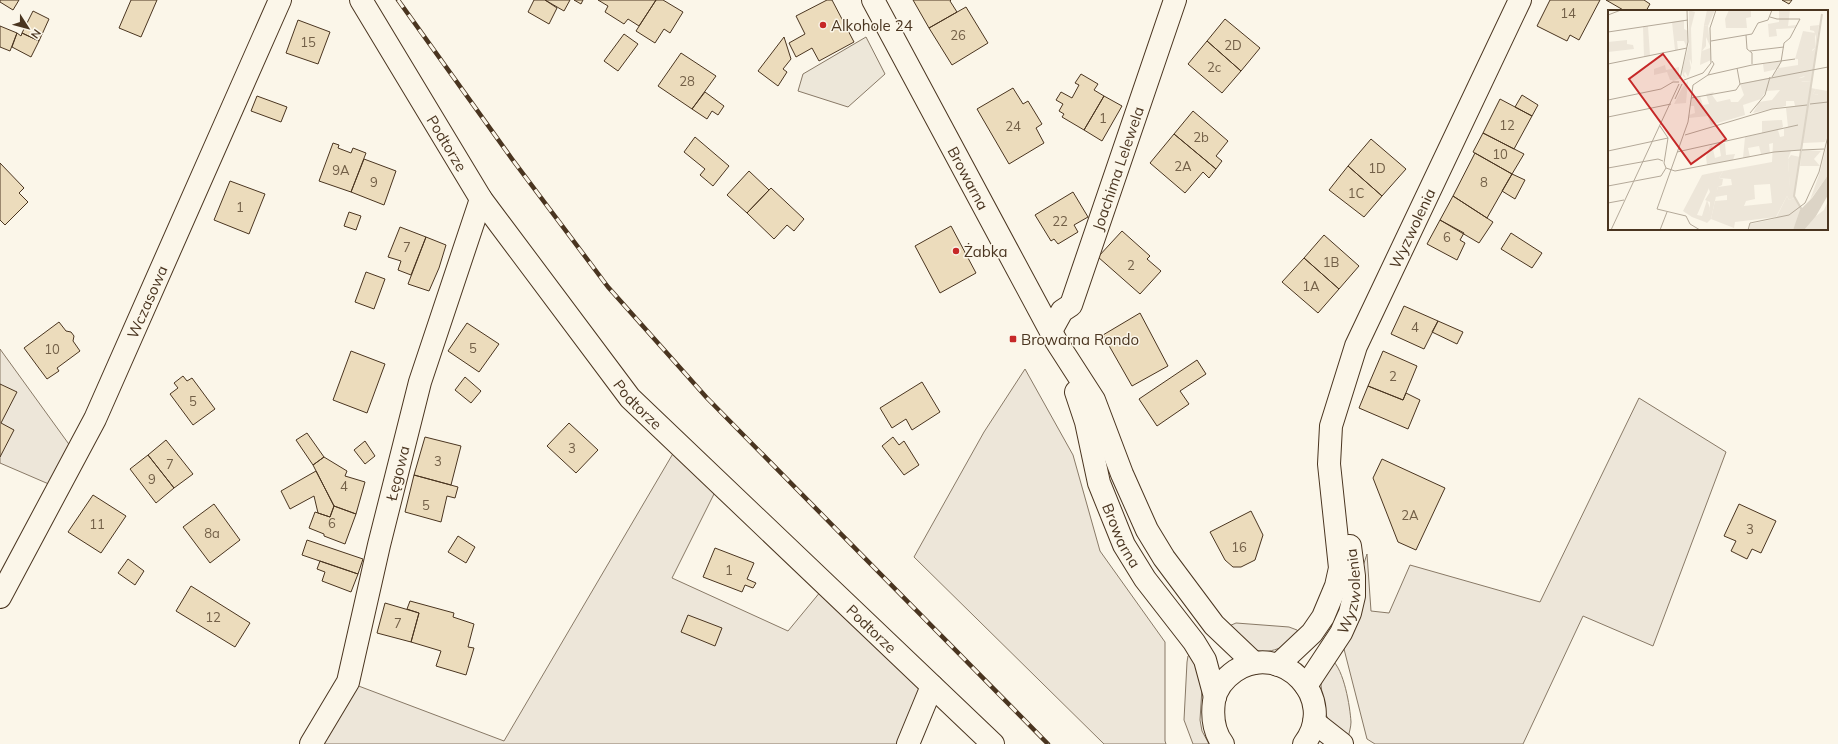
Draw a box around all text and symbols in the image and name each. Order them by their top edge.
house number: 14 [1560,5,1576,21]
north arrow [8,8,48,48]
inset map [1608,10,1828,230]
place label: Alkohole 24 [831,16,913,35]
marker: Alkohole 24 [818,20,828,30]
text: N [28,26,44,41]
house number: 26 [950,27,966,43]
house number: 15 [300,34,316,50]
house number: 2D [1224,37,1242,53]
house number: 2c [1207,59,1221,75]
house number: 28 [679,73,695,89]
street label: Joachima Lelewela [1088,104,1148,233]
house number: 1 [1099,110,1107,126]
street label: Podtorze [423,112,471,175]
house number: 12 [1499,117,1515,133]
house number: 24 [1005,118,1021,134]
house number: 2b [1193,129,1209,145]
street label: Browarna [944,143,993,213]
house number: 10 [1492,146,1508,162]
house number: 2A [1174,158,1192,174]
house number: 1D [1368,160,1386,176]
house number: 9A [332,162,350,178]
house number: 9 [370,174,378,190]
house number: 8 [1480,174,1488,190]
house number: 1C [1348,185,1364,201]
street label: Wyzwolenia [1385,185,1439,271]
house number: 1 [236,199,244,215]
house number: 22 [1052,213,1068,229]
house number: 6 [1443,229,1451,245]
house number: 7 [403,239,411,255]
place label: Żabka [964,242,1007,261]
marker: Żabka [951,246,961,256]
house number: 1B [1323,254,1339,270]
house number: 2 [1127,257,1135,273]
street label: Wczasowa [122,262,171,341]
house number: 1A [1302,278,1320,294]
house number: 4 [1411,319,1419,335]
place label: Browarna Rondo [1021,330,1139,349]
marker: Browarna Rondo [1008,334,1018,344]
house number: 5 [469,340,477,356]
house number: 10 [44,341,60,357]
house number: 2 [1389,368,1397,384]
street label: Podtorze [610,375,666,433]
house number: 5 [189,393,197,409]
house number: 3 [568,440,576,456]
street label: Łęgowa [381,444,413,503]
house number: 3 [434,453,442,469]
house number: 7 [166,456,174,472]
house number: 9 [148,471,156,487]
house number: 4 [340,478,348,494]
house number: 5 [422,497,430,513]
street label: Browarna [1099,500,1145,571]
house number: 2A [1401,507,1419,523]
house number: 6 [328,515,336,531]
house number: 11 [89,516,105,532]
house number: 3 [1746,521,1754,537]
house number: 8a [204,525,220,541]
house number: 16 [1231,539,1247,555]
street label: Wyzwolenia [1332,548,1365,637]
house number: 1 [725,562,733,578]
street label: Podtorze [843,600,901,657]
house number: 12 [205,609,221,625]
house number: 7 [394,615,402,631]

